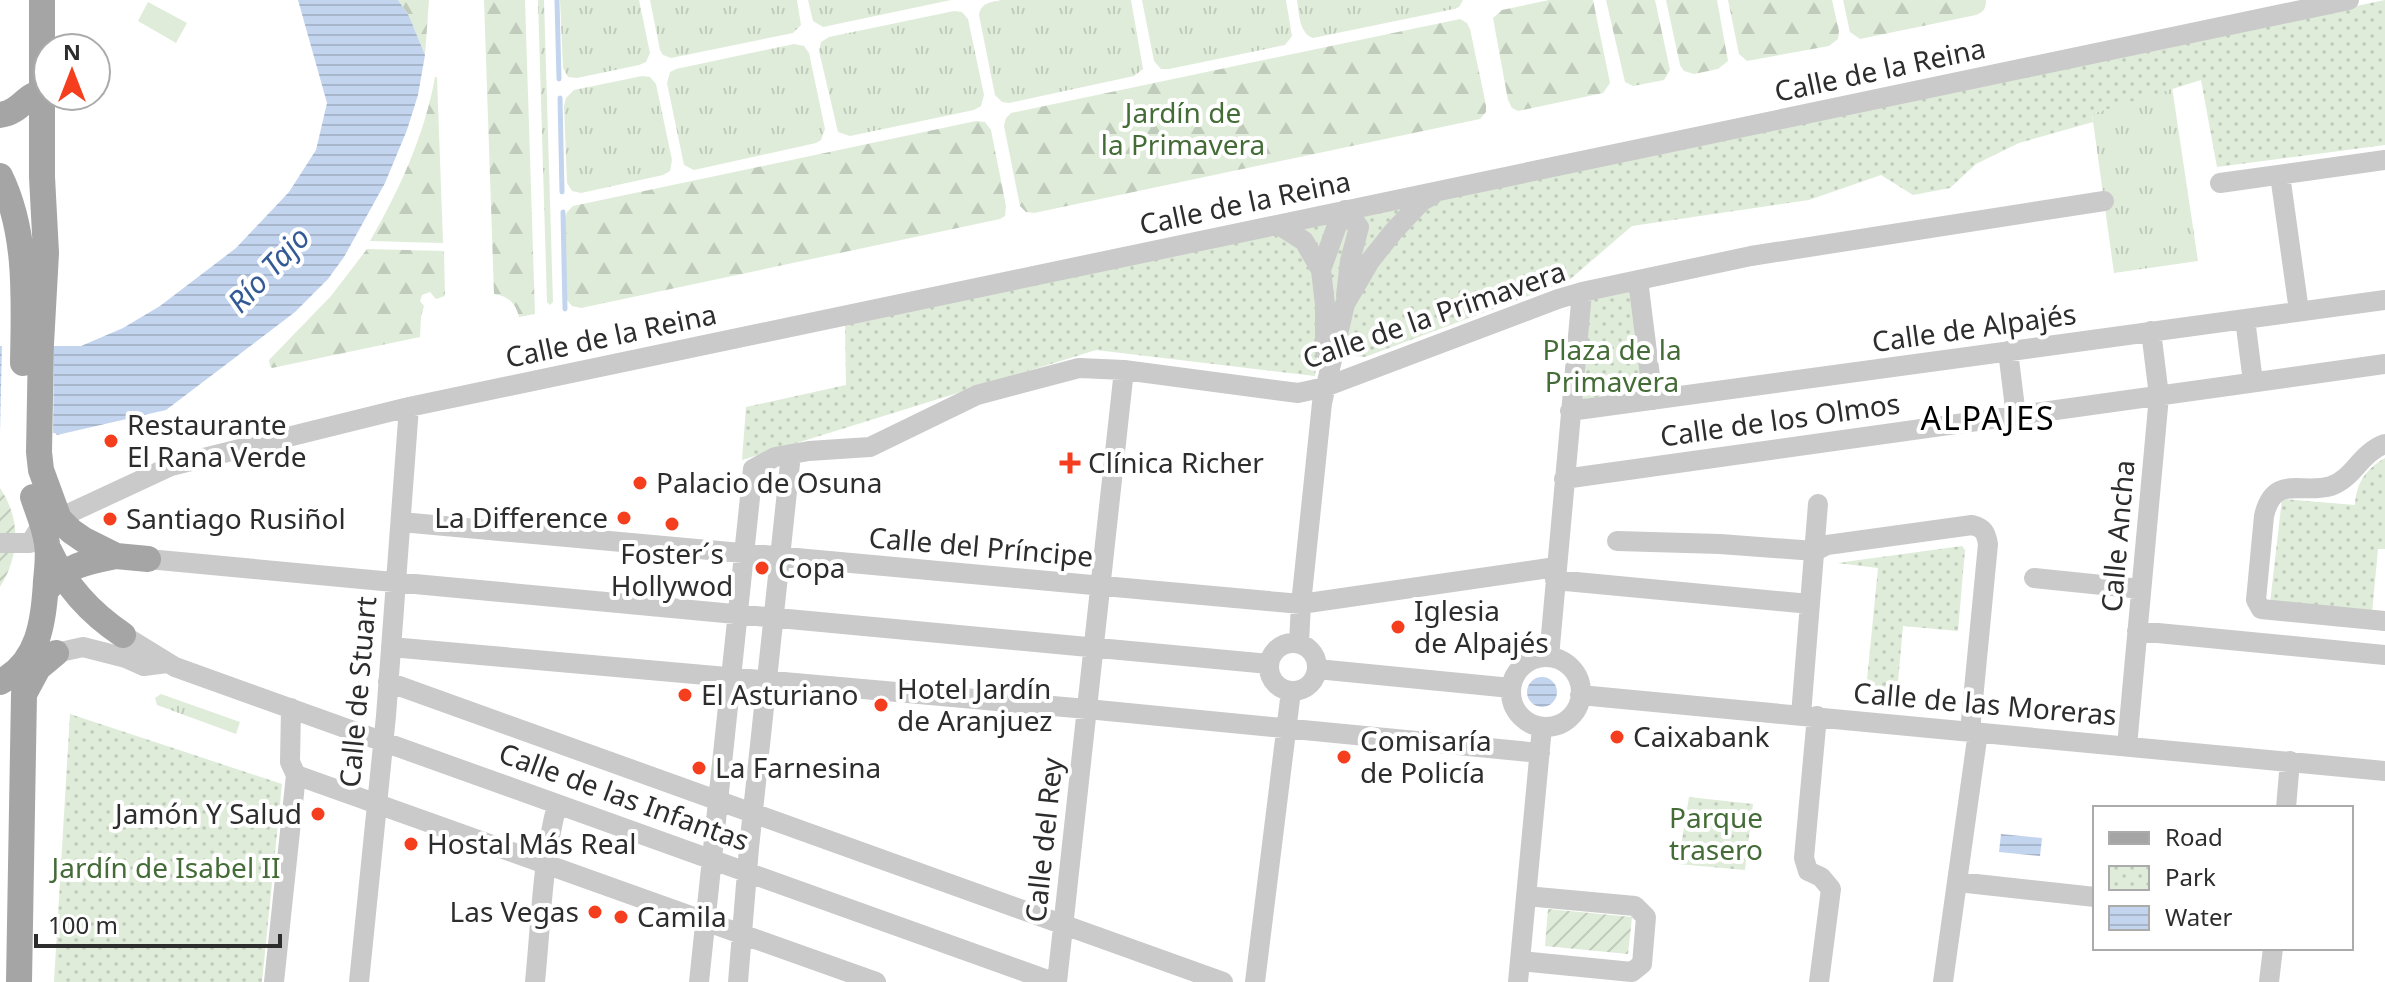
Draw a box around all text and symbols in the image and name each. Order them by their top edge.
street label: Calle de la Reina [1771,28,1989,110]
north arrow [32,32,112,112]
text: N [63,36,81,66]
park label: Jardín de la Primavera [1101,93,1265,163]
street label: Calle de la Reina [1136,161,1354,243]
water label: Río Tajo [217,217,318,321]
street label: Calle de la Primavera [1297,251,1570,377]
street label: Calle de la Reina [502,294,720,376]
street label: Calle de Alpajés [1869,294,2078,360]
park label: Plaza de la Primavera [1542,330,1682,400]
street label: Calle de los Olmos [1658,383,1902,455]
district label: ALPAJES [1920,396,2056,439]
place label: Restaurante El Rana Verde [127,405,307,475]
marker: Restaurante El Rana Verde [102,432,120,450]
place label: Clínica Richer [1088,443,1264,481]
marker: Clínica Richer [1059,452,1081,474]
street label: Calle Ancha [2091,458,2143,614]
place label: Palacio de Osuna [656,463,882,501]
marker: Palacio de Osuna [631,474,649,492]
place label: La Difference [434,498,608,536]
place label: Santiago Rusiñol [126,499,346,537]
marker: La Difference [615,509,633,527]
marker: Santiago Rusiñol [101,510,119,528]
marker: Foster´s Hollywod [663,515,681,533]
street label: Calle del Príncipe [867,517,1095,575]
place label: Foster´s Hollywod [611,534,733,604]
place label: Copa [778,548,846,586]
marker: Copa [753,559,771,577]
place label: Iglesia de Alpajés [1414,591,1549,661]
street label: Calle de Stuart [330,595,384,789]
marker: Iglesia de Alpajés [1389,618,1407,636]
place label: Hotel Jardín de Aranjuez [897,669,1052,739]
street label: Calle de las Moreras [1852,673,2118,733]
place label: El Asturiano [701,675,859,713]
marker: El Asturiano [676,686,694,704]
marker: Hotel Jardín de Aranjuez [872,696,890,714]
place label: Caixabank [1633,717,1769,755]
place label: Comisaría de Policía [1360,721,1492,791]
marker: Caixabank [1608,728,1626,746]
street label: Calle de las Infantas [494,733,755,859]
place label: La Farnesina [715,748,881,786]
marker: Comisaría de Policía [1335,748,1353,766]
street label: Calle del Rey [1015,755,1071,924]
marker: La Farnesina [690,759,708,777]
place label: Jamón Y Salud [112,794,302,832]
park label: Parque trasero [1669,798,1763,868]
marker: Jamón Y Salud [309,805,327,823]
legend [2093,806,2353,950]
text: Road [2165,820,2223,853]
place label: Hostal Más Real [427,824,636,862]
marker: Hostal Más Real [402,835,420,853]
park label: Jardín de Isabel II [49,848,280,886]
text: Park [2165,860,2216,893]
place label: Las Vegas [450,892,579,930]
place label: Camila [637,897,727,935]
scale bar [36,898,280,948]
text: Water [2165,900,2233,933]
marker: Las Vegas [586,903,604,921]
text: 100 m [48,908,118,941]
marker: Camila [612,908,630,926]

